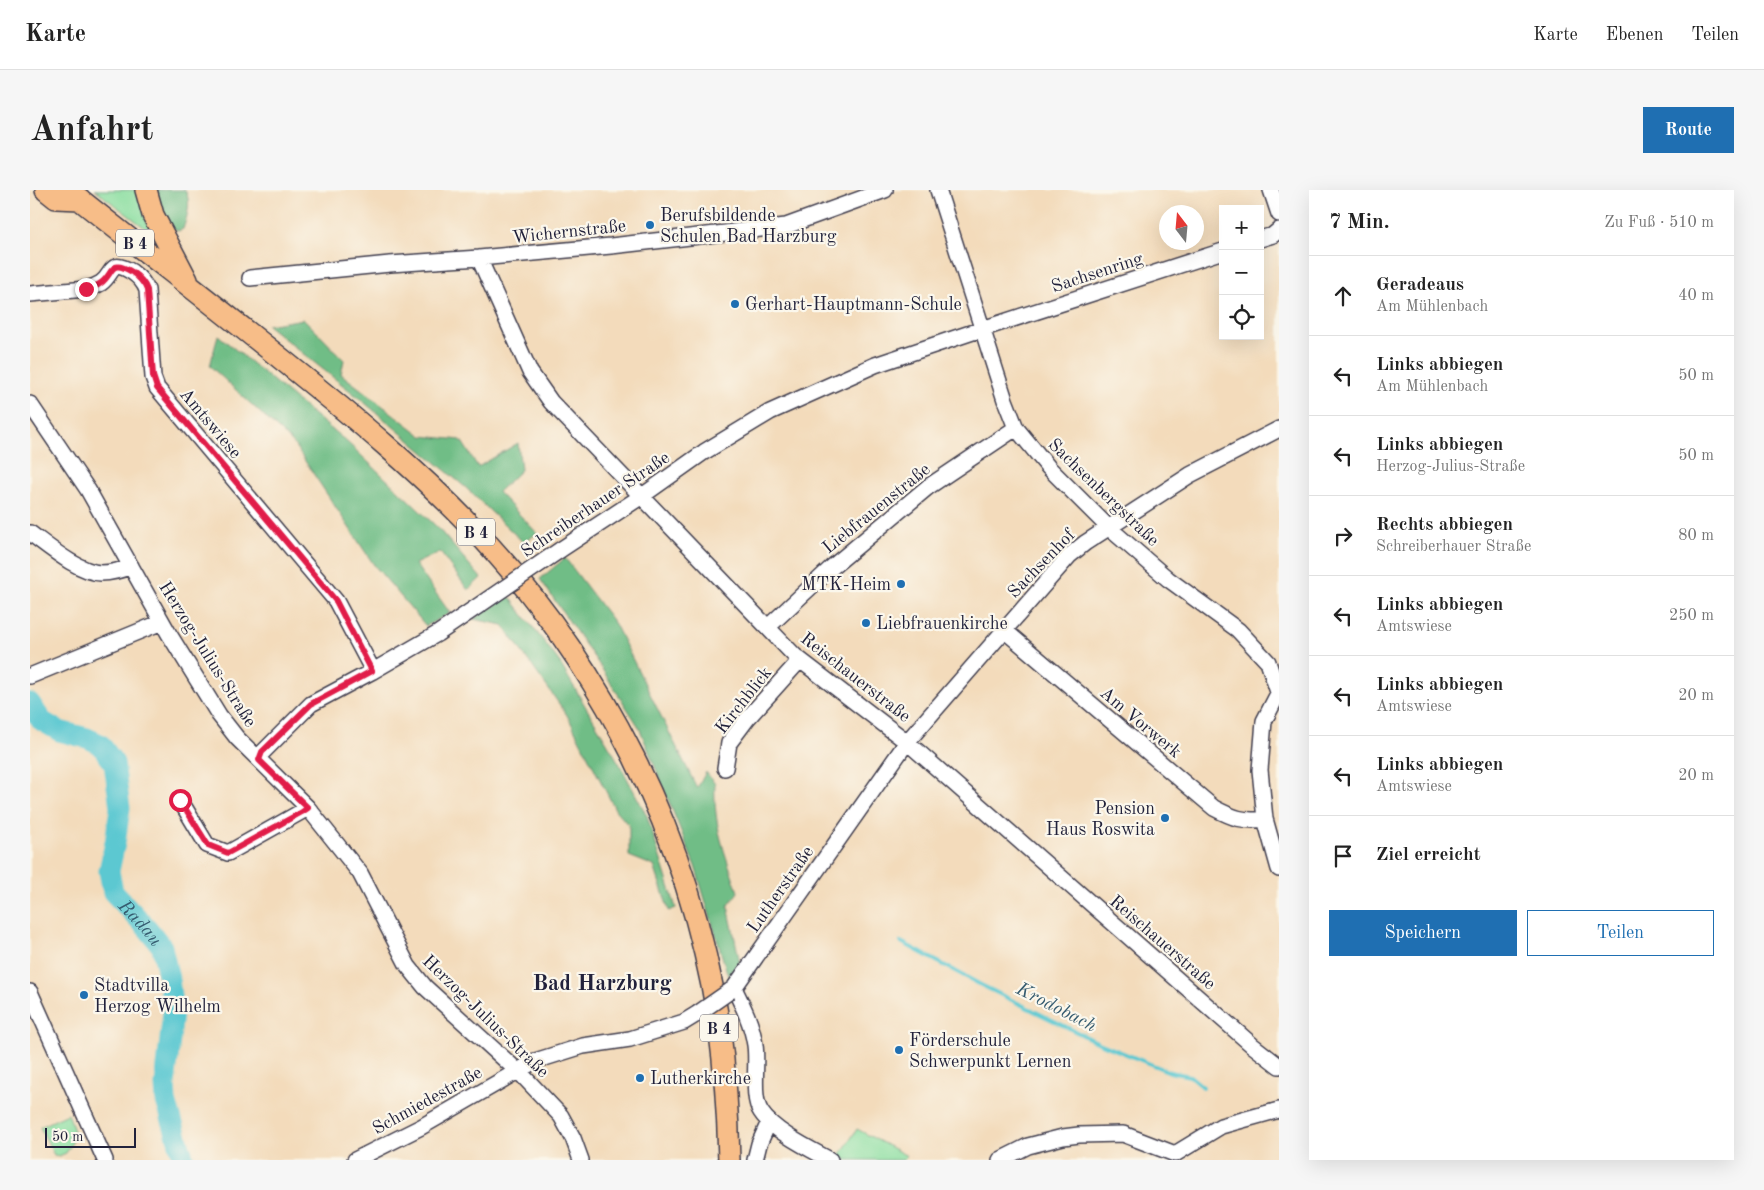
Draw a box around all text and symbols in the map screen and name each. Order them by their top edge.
text: Karte [25,23,86,47]
text: Karte [1533,26,1578,44]
text: Ebenen [1606,26,1663,44]
text: Teilen [1691,26,1739,44]
button: Route [1643,107,1734,153]
text: Anfahrt [30,113,153,148]
north arrow [1159,205,1204,250]
map controls [1219,205,1264,340]
button: + [1219,205,1264,250]
place label: Berufsbildende Schulen Bad Harzburg [660,207,837,246]
text: 7 Min. [1329,212,1390,233]
text: Zu Fuß · 510 m [1604,215,1714,231]
street label: Wichernstraße [511,217,627,247]
marker: Berufsbildende Schulen Bad Harzburg [644,219,656,231]
road number: B 4 [116,230,154,256]
street label: Sachsenring [1049,250,1146,296]
button: − [1219,250,1264,295]
text: Geradeaus [1376,276,1464,295]
route end [75,278,98,301]
icon: ahead [1329,282,1357,310]
text: 40 m [1678,288,1714,304]
button: locate [1219,295,1264,340]
place label: Gerhart-Hauptmann-Schule [745,296,962,314]
marker: Gerhart-Hauptmann-Schule [729,298,741,310]
text: Am Mühlenbach [1376,299,1488,315]
text: Links abbiegen [1376,356,1503,375]
icon: left [1329,362,1357,390]
text: 50 m [1678,368,1714,384]
text: Am Mühlenbach [1376,379,1488,395]
street label: Amtswiese [176,385,245,462]
street label: Sachsenbergstraße [1044,435,1162,550]
text: Links abbiegen [1376,436,1503,455]
icon: left [1329,442,1357,470]
text: 50 m [1678,448,1714,464]
street label: Schreiberhauer Straße [518,449,673,561]
text: Herzog-Julius-Straße [1376,459,1525,475]
street label: Liebfrauenstraße [820,460,934,557]
text: Rechts abbiegen [1376,516,1513,535]
road number: B 4 [457,518,495,546]
icon: right [1329,522,1357,550]
street label: Sachsenhof [1005,525,1080,602]
text: 80 m [1678,528,1714,544]
text: Schreiberhauer Straße [1376,539,1531,555]
place label: MTK-Heim [801,576,891,594]
marker: MTK-Heim [895,578,907,590]
street label: Herzog-Julius-Straße [155,579,259,730]
text: Links abbiegen [1376,596,1503,615]
icon: left [1329,602,1357,630]
text: 250 m [1669,608,1714,624]
place label: Liebfrauenkirche [876,615,1008,633]
marker: Liebfrauenkirche [860,617,872,629]
text: Amtswiese [1376,619,1452,635]
street label: Reischauerstraße [797,630,914,726]
street label: Kirchblick [712,664,775,738]
text: Links abbiegen [1376,676,1503,695]
icon: left [1329,682,1357,710]
street label: Am Vorwerk [1096,684,1184,762]
text: 20 m [1678,688,1714,704]
text: Amtswiese [1376,699,1452,715]
text: Links abbiegen [1376,756,1503,775]
icon: left [1329,762,1357,790]
text: 20 m [1678,768,1714,784]
text: Amtswiese [1376,779,1452,795]
route start [169,789,192,812]
place label: Pension Haus Roswita [1046,800,1155,839]
marker: Pension Haus Roswita [1159,812,1171,824]
icon: arrive [1329,842,1357,870]
street label: Lutherstraße [744,843,817,936]
text: Ziel erreicht [1376,846,1481,865]
street label: Reischauerstraße [1106,892,1219,993]
water label: Radau [113,896,164,950]
button: Speichern [1329,910,1517,956]
button: Teilen [1527,910,1714,956]
street label: Herzog-Julius-Straße [419,952,552,1081]
district label: Bad Harzburg [532,973,672,995]
place label: Stadtvilla Herzog Wilhelm [94,977,221,1016]
water label: Krodobach [1012,980,1099,1037]
marker: Stadtvilla Herzog Wilhelm [78,989,90,1001]
road number: B 4 [700,1014,738,1041]
place label: Förderschule Schwerpunkt Lernen [909,1032,1072,1071]
marker: Förderschule Schwerpunkt Lernen [893,1044,905,1056]
street label: Schmiedestraße [370,1063,485,1138]
place label: Lutherkirche [650,1070,751,1088]
marker: Lutherkirche [634,1072,646,1084]
scale bar [45,1125,136,1148]
text: 50 m [52,1130,83,1144]

